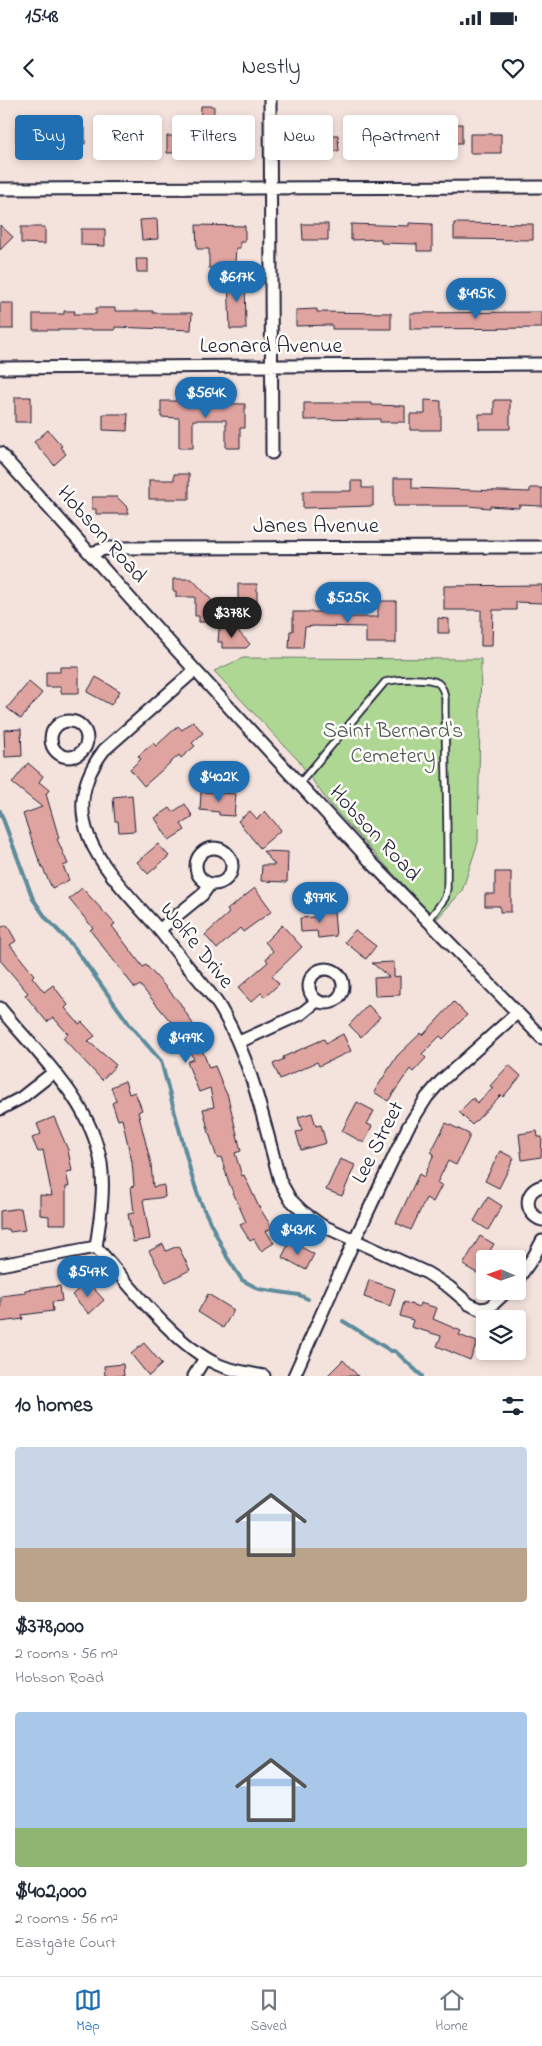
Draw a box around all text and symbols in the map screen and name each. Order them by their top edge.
text: 15:48 [25,4,58,31]
text: Nestly [241,52,301,84]
icon: back [15,54,43,82]
icon: heart [499,54,527,82]
chip: Buy [15,115,83,160]
chip: Rent [93,115,162,160]
chip: Filters [172,115,255,160]
chip: New [265,115,333,160]
chip: Apartment [343,115,458,160]
pin: $617K [202,260,272,303]
text: $617K [219,265,255,289]
pin: $495K [441,278,511,320]
text: $495K [457,282,495,306]
street label: Leonard Avenue [200,331,342,363]
pin: $564K [171,376,241,419]
text: $564K [186,381,226,405]
street label: Hobson Road [48,479,154,591]
street label: Janes Avenue [253,511,379,543]
pin: $525K [313,582,383,624]
text: $525K [326,586,370,610]
pin: $378K [197,596,267,639]
text: $378K [214,601,250,625]
park label: Saint Bernard's Cemetery [323,716,463,774]
pin: $402K [184,760,254,803]
text: $402K [200,765,238,789]
street label: Hobson Road [321,778,427,890]
pin: $979K [285,882,355,924]
text: $979K [303,886,337,910]
street label: Wolfe Drive [151,896,241,996]
pin: $479K [151,1022,221,1064]
text: $479K [168,1026,204,1050]
street label: Lee Street [345,1096,414,1190]
pin: $431K [263,1214,333,1256]
text: $431K [280,1218,316,1242]
north arrow [476,1250,526,1300]
map controls [476,1250,526,1360]
pin: $547K [53,1256,123,1298]
text: $547K [68,1260,108,1284]
button: layers [476,1310,526,1360]
text: 10 homes [15,1391,93,1421]
icon: filters [499,1392,527,1420]
icon: home [226,1480,316,1570]
text: $378,000 [15,1612,84,1642]
text: 2 rooms · 56 m² [15,1642,118,1666]
text: Hobson Road [15,1666,104,1690]
icon: home [226,1745,316,1835]
text: $402,000 [15,1877,87,1907]
text: 2 rooms · 56 m² [15,1907,118,1931]
text: Eastgate Court [15,1931,116,1955]
tab: Map [74,1986,102,2037]
tab: Saved [250,1986,287,2037]
tab: Home [435,1986,468,2037]

